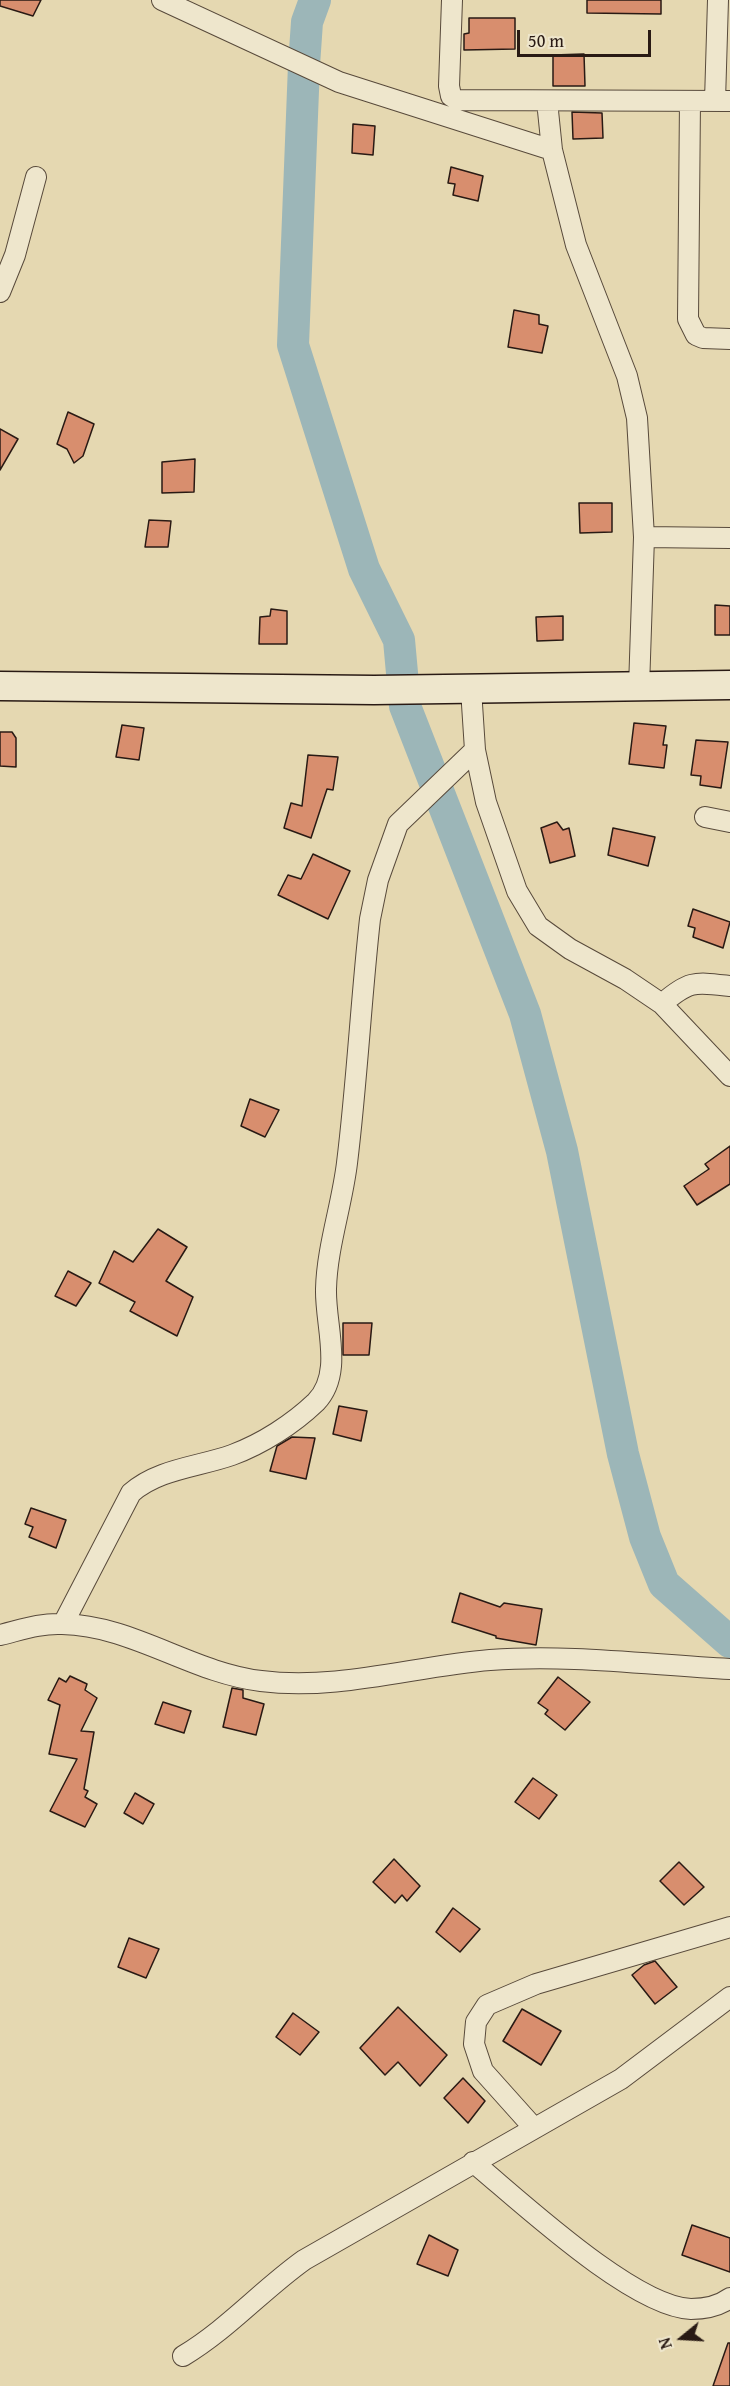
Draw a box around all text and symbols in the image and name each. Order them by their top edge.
scale bar [520,18,654,56]
text: 50 m [528,27,564,54]
north arrow [652,2308,712,2368]
text: N [652,2335,678,2352]

